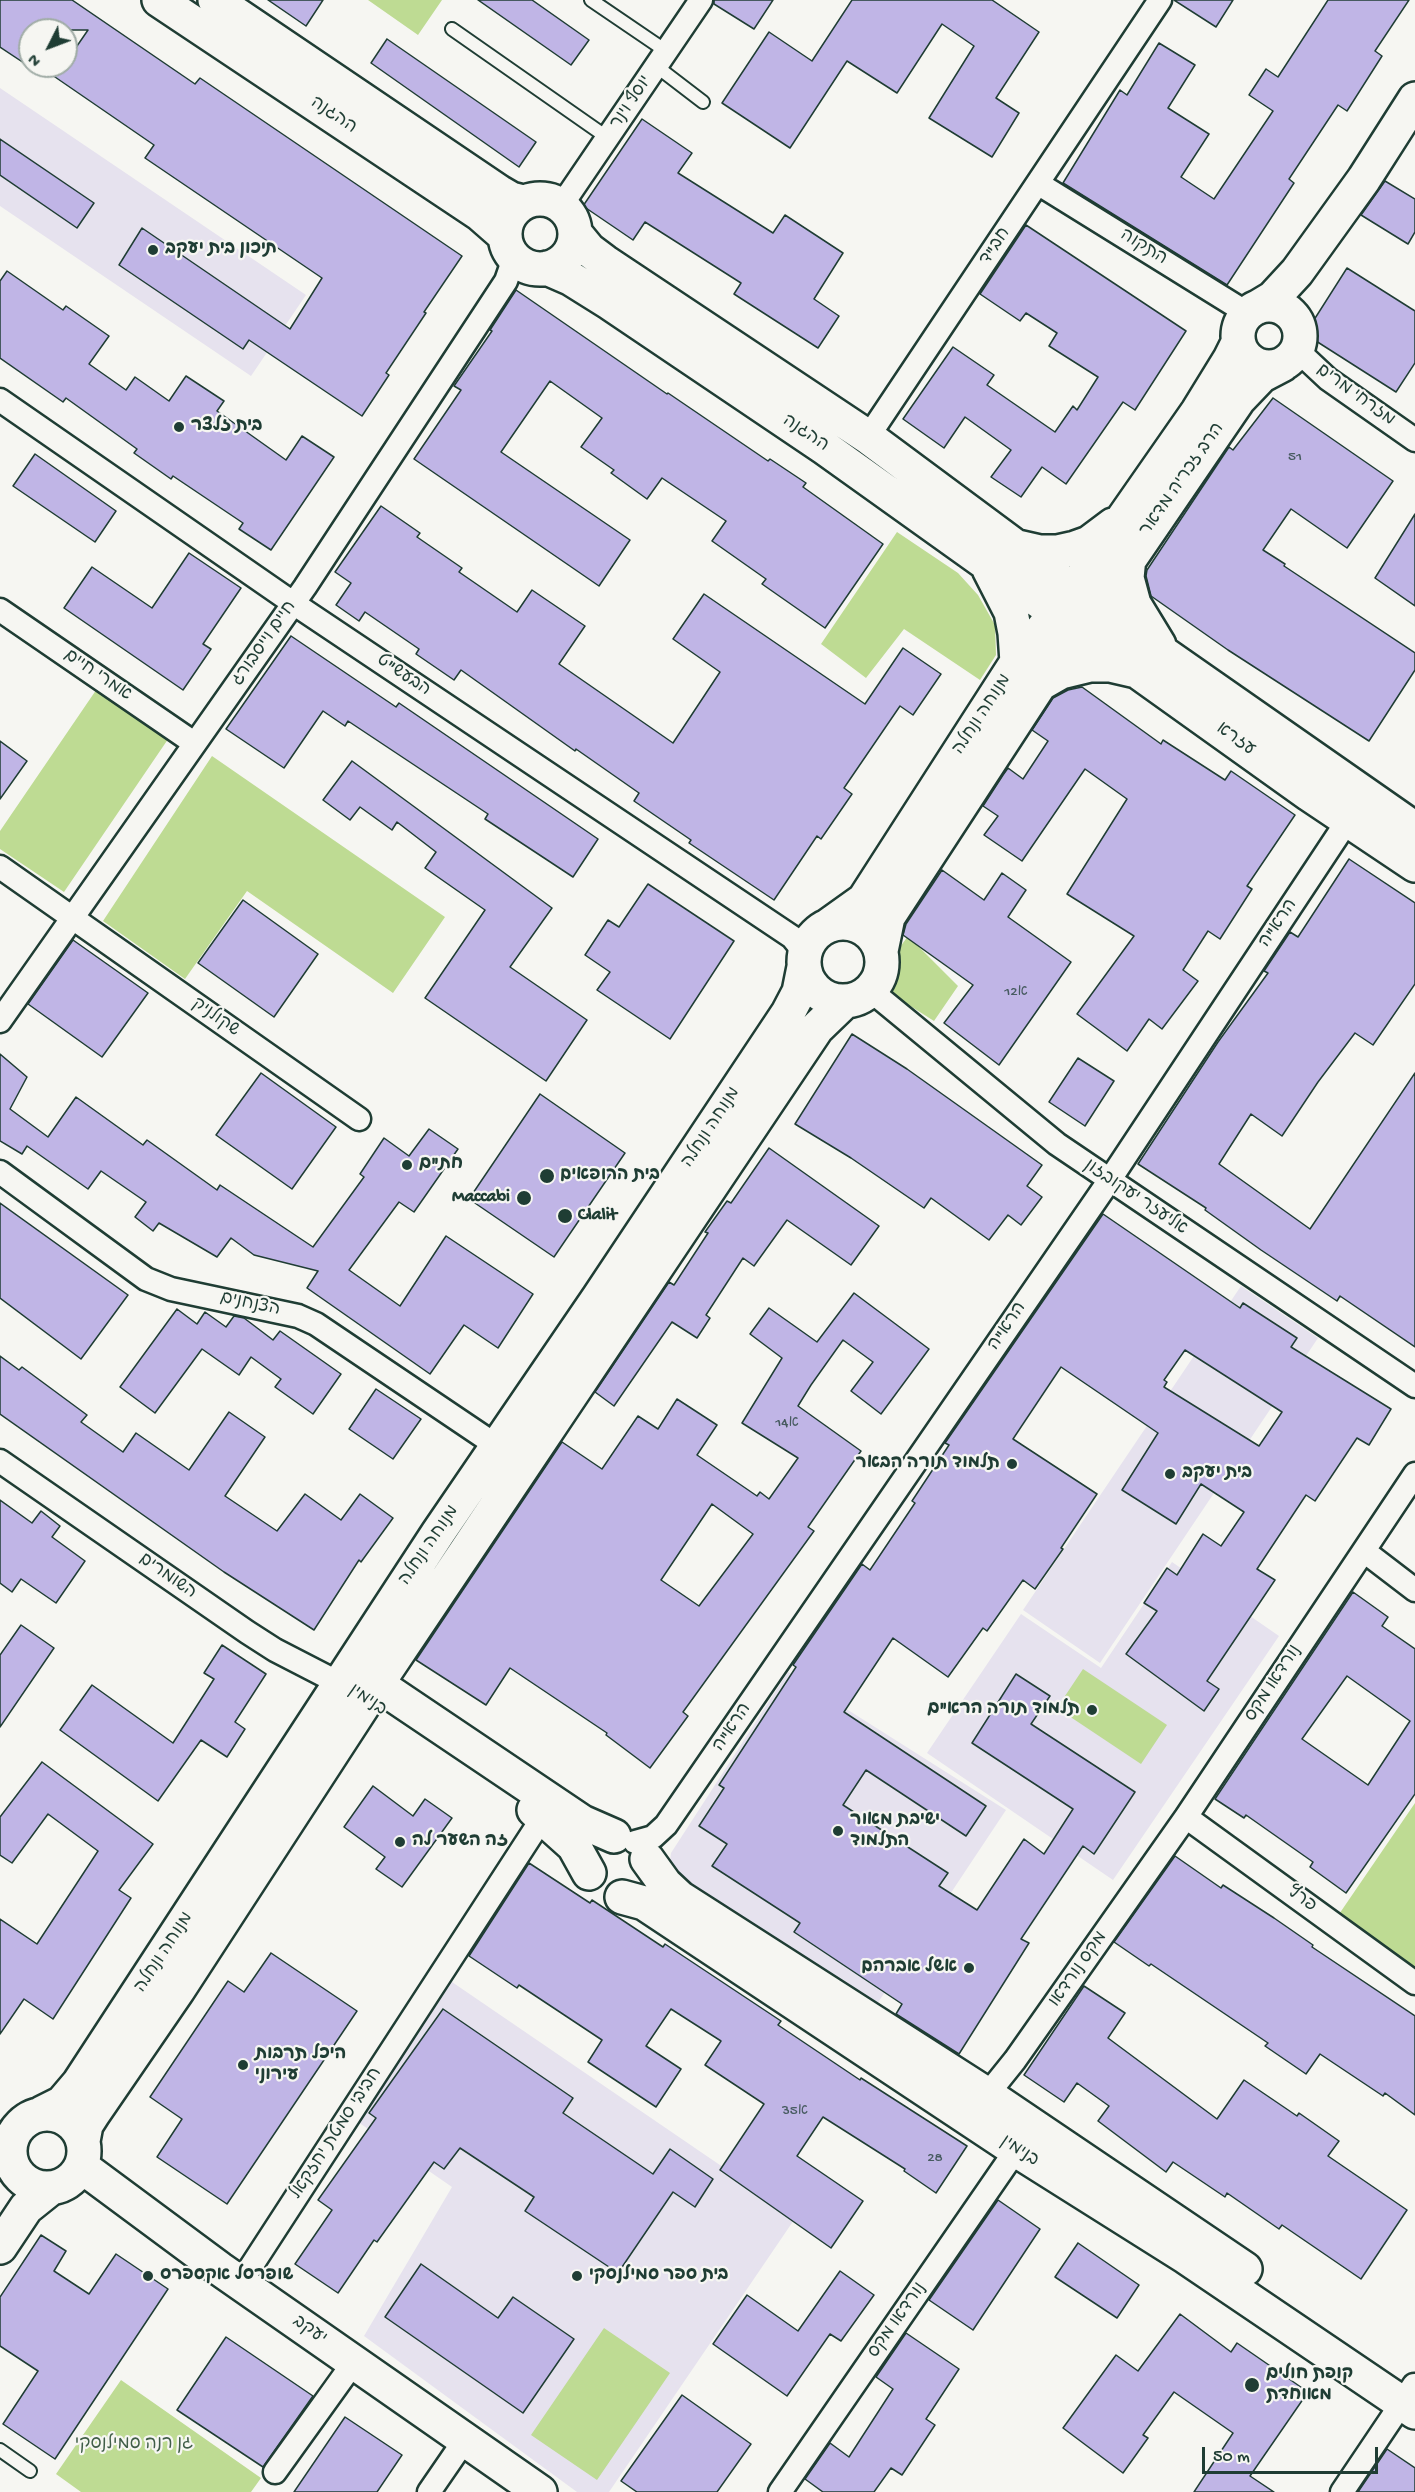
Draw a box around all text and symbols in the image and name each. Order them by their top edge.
north arrow [18,18,78,78]
text: N [25,49,46,69]
street label: יוסף וינר [606,72,658,134]
street label: ההגנה [306,93,360,139]
street label: חב"ד [976,224,1016,270]
street label: התקוה [1115,225,1171,271]
place label: תיכון בית יעקב [165,239,277,261]
marker: תיכון בית יעקב [146,243,160,257]
street label: מזרחי מרים [1311,360,1399,432]
street label: ההגנה [778,411,832,457]
place label: בית זלצר [191,416,262,438]
street label: הרב זכריה מדאר [1136,419,1230,541]
marker: בית זלצר [172,420,186,434]
house number: 51 [1288,449,1302,467]
street label: חיים וייסבורג [228,597,302,691]
street label: אמרי חיים [59,645,135,707]
street label: הבעש"ט [372,650,434,702]
street label: מנוחה ונחלה [949,671,1017,759]
street label: עזרא [1211,719,1259,761]
street label: הרא"ה [1255,896,1303,952]
house number: 12א [1004,984,1028,1002]
street label: שקולניק [187,994,243,1042]
street label: מנוחה ונחלה [678,1084,746,1172]
place label: חת"ם [419,1154,463,1176]
street label: אליעזר יעקובזון [1079,1155,1191,1241]
marker: חת"ם [400,1158,414,1172]
place label: בית הרופאים [560,1165,660,1187]
marker: בית הרופאים [538,1167,556,1185]
place label: Maccabi [452,1187,510,1209]
marker: Maccabi [515,1189,533,1207]
place label: Clalit [578,1205,617,1227]
marker: Clalit [556,1207,574,1225]
street label: הצנחנים [218,1288,282,1322]
street label: הרא"ה [984,1299,1032,1355]
house number: 14א [775,1415,799,1433]
place label: תלמוד תורה הבאר [856,1453,1000,1475]
marker: תלמוד תורה הבאר [1005,1457,1019,1471]
place label: בית יעקב [1182,1463,1252,1485]
marker: בית יעקב [1163,1467,1177,1481]
street label: מנוחה ונחלה [395,1502,465,1590]
street label: השומרים [134,1549,200,1605]
street label: נורדאו מקס [1241,1642,1307,1726]
street label: בנימין [344,1680,390,1722]
place label: תלמוד תורה הרא"ם [927,1699,1080,1721]
street label: הרא"ה [709,1700,757,1756]
marker: תלמוד תורה הרא"ם [1085,1703,1099,1717]
place label: ישיבת מאור התלמוד [850,1810,940,1852]
marker: ישיבת מאור התלמוד [831,1824,845,1838]
place label: זה השער לה [412,1831,508,1853]
marker: זה השער לה [393,1835,407,1849]
street label: פרץ [1282,1882,1320,1918]
street label: מנוחה ונחלה [131,1909,199,1997]
street label: מקס נורדאו [1045,1928,1113,2012]
place label: אשל אברהם [861,1957,957,1979]
marker: אשל אברהם [962,1961,976,1975]
place label: היכל תרבות עירוני [255,2044,346,2086]
marker: היכל תרבות עירוני [236,2058,250,2072]
street label: חביבי סמטת יחזקאל [286,2064,388,2204]
house number: 35א [782,2103,808,2121]
street label: בנימין [996,2132,1042,2172]
house number: 28 [927,2150,943,2168]
place label: שופרסל אקספרס [160,2265,293,2287]
place label: בית ספר סמילנסקי [589,2265,729,2287]
marker: שופרסל אקספרס [141,2269,155,2283]
marker: בית ספר סמילנסקי [570,2269,584,2283]
street label: נורדאו מקס [864,2279,932,2363]
street label: יעקב [288,2312,330,2350]
place label: קופת חולים מאוחדת [1266,2364,1353,2406]
marker: קופת חולים מאוחדת [1243,2376,1261,2394]
park label: גן רנה סמילנסקי [75,2434,193,2456]
scale bar [1205,2435,1380,2473]
text: 50 m [1213,2447,1250,2468]

